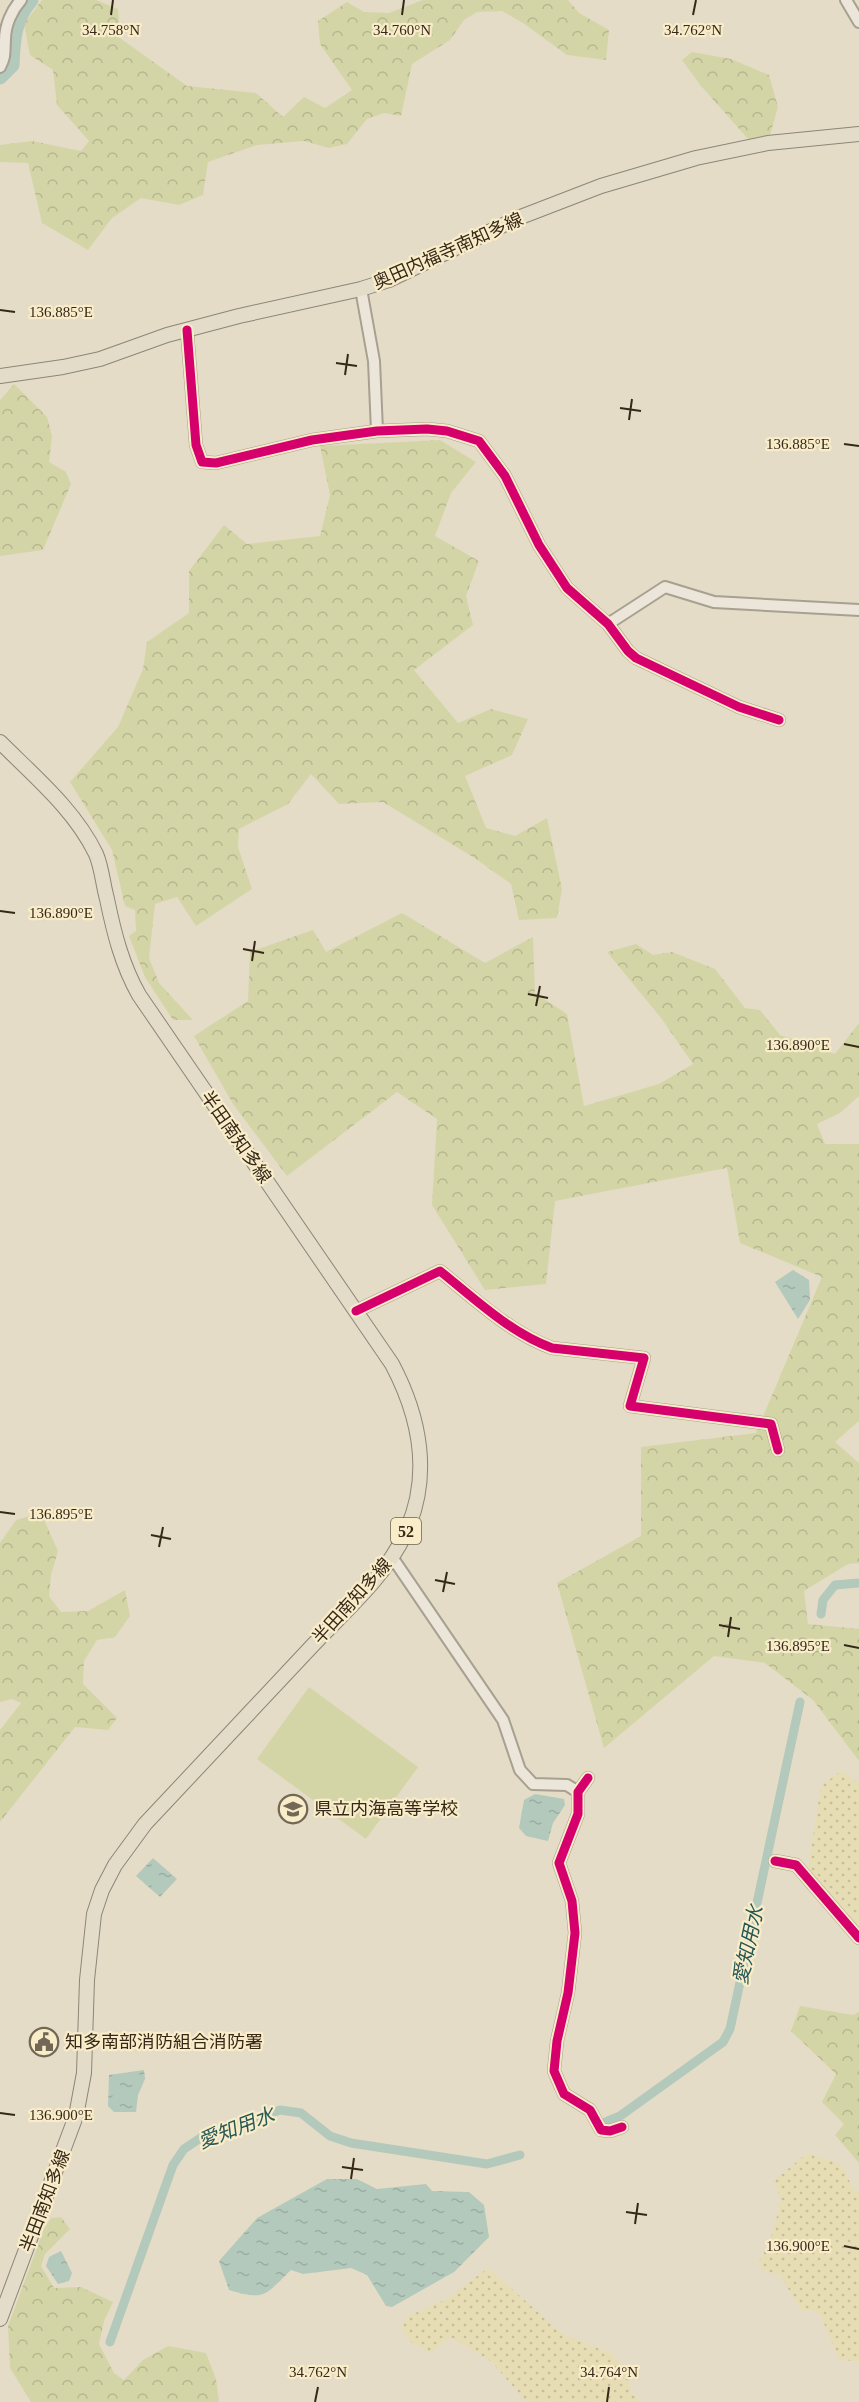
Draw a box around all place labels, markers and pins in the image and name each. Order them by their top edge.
school or university icon: 県立内海高等学校 [277,1793,309,1825]
place label: 県立内海高等学校 [314,1799,458,1819]
public building icon: 知多南部消防組合消防署 [28,2026,60,2058]
place label: 知多南部消防組合消防署 [65,2032,263,2052]

